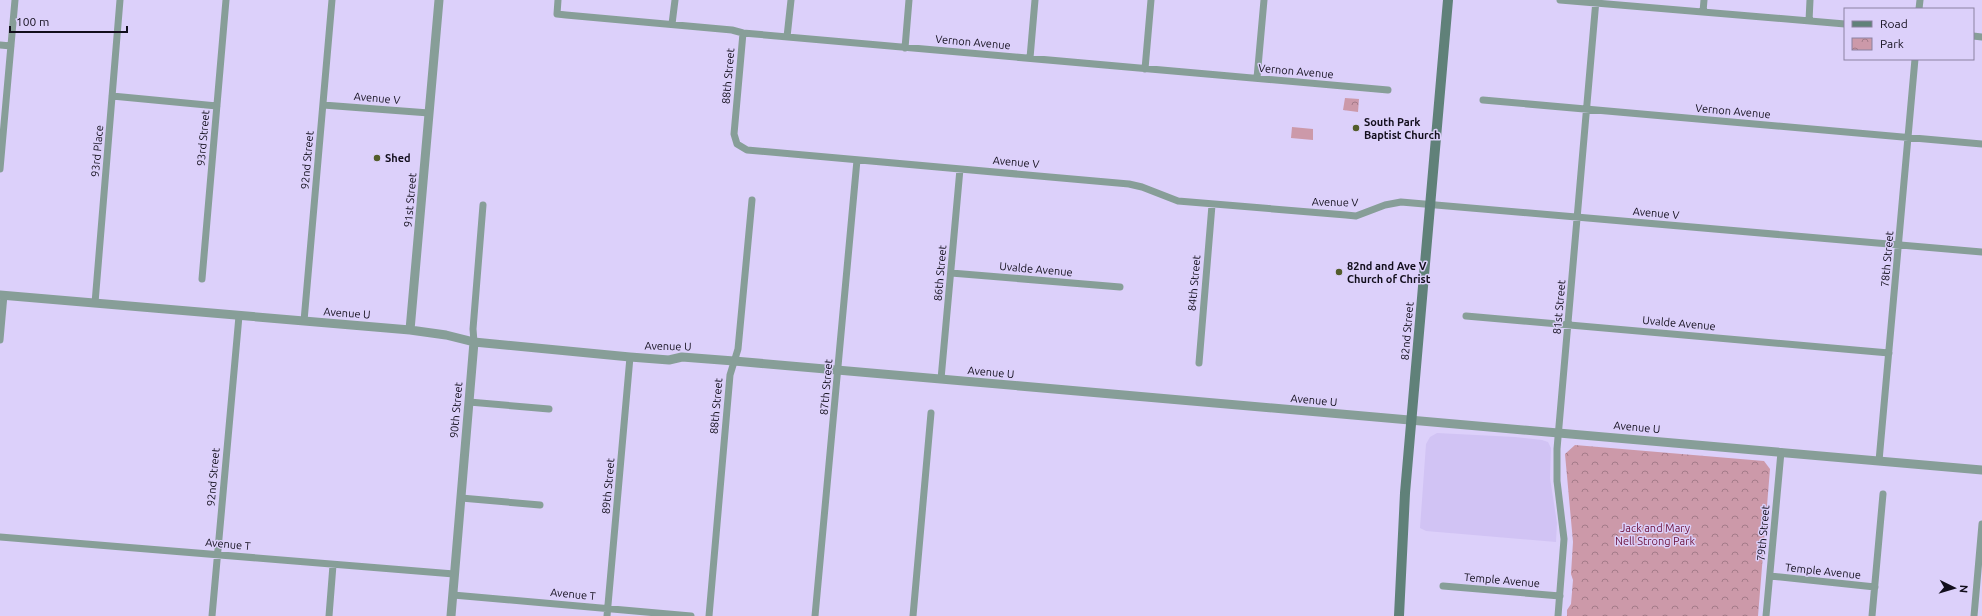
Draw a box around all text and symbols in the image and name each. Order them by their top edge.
scale bar [10,8,127,34]
legend [1844,8,1974,60]
text: 100 m [16,15,49,28]
text: Road [1880,17,1908,30]
street label: Vernon Avenue [935,33,1011,51]
text: Park [1880,37,1904,50]
street label: 88th Street [720,47,736,105]
street label: Vernon Avenue [1258,62,1334,80]
street label: Avenue V [353,90,401,106]
street label: Vernon Avenue [1695,102,1771,120]
street label: 93rd Street [195,109,211,167]
place label: South Park Baptist Church [1364,116,1440,141]
marker: South Park Baptist Church [1351,123,1361,133]
street label: 93rd Place [89,125,105,177]
street label: 92nd Street [298,130,316,190]
place label: Shed [385,152,411,164]
marker: Shed [372,153,382,163]
street label: Avenue V [992,154,1040,170]
street label: 91st Street [402,172,418,228]
street label: Avenue V [1312,196,1358,208]
street label: Avenue V [1632,205,1680,221]
street label: 78th Street [1879,230,1895,288]
street label: 86th Street [932,244,948,302]
street label: 84th Street [1186,254,1202,312]
street label: Uvalde Avenue [999,260,1073,278]
place label: 82nd and Ave V Church of Christ [1347,260,1431,285]
marker: 82nd and Ave V Church of Christ [1334,267,1344,277]
street label: 81st Street [1551,279,1567,335]
street label: 82nd Street [1398,301,1416,361]
street label: Avenue U [323,305,371,321]
street label: Uvalde Avenue [1642,314,1716,332]
street label: Avenue U [644,340,692,352]
street label: 87th Street [818,358,834,416]
street label: Avenue U [967,364,1015,380]
street label: 88th Street [708,377,724,435]
street label: 90th Street [448,381,464,439]
street label: Avenue U [1290,392,1338,408]
street label: Avenue U [1613,419,1661,435]
street label: 92nd Street [204,447,222,507]
street label: 89th Street [600,457,616,515]
street label: 79th Street [1755,504,1771,562]
park label: Jack and Mary Nell Strong Park [1615,522,1695,547]
street label: Avenue T [205,536,251,552]
street label: Temple Avenue [1785,561,1861,581]
north arrow [1934,568,1974,608]
street label: Temple Avenue [1464,571,1540,589]
text: N [1958,584,1970,593]
street label: Avenue T [550,586,596,602]

